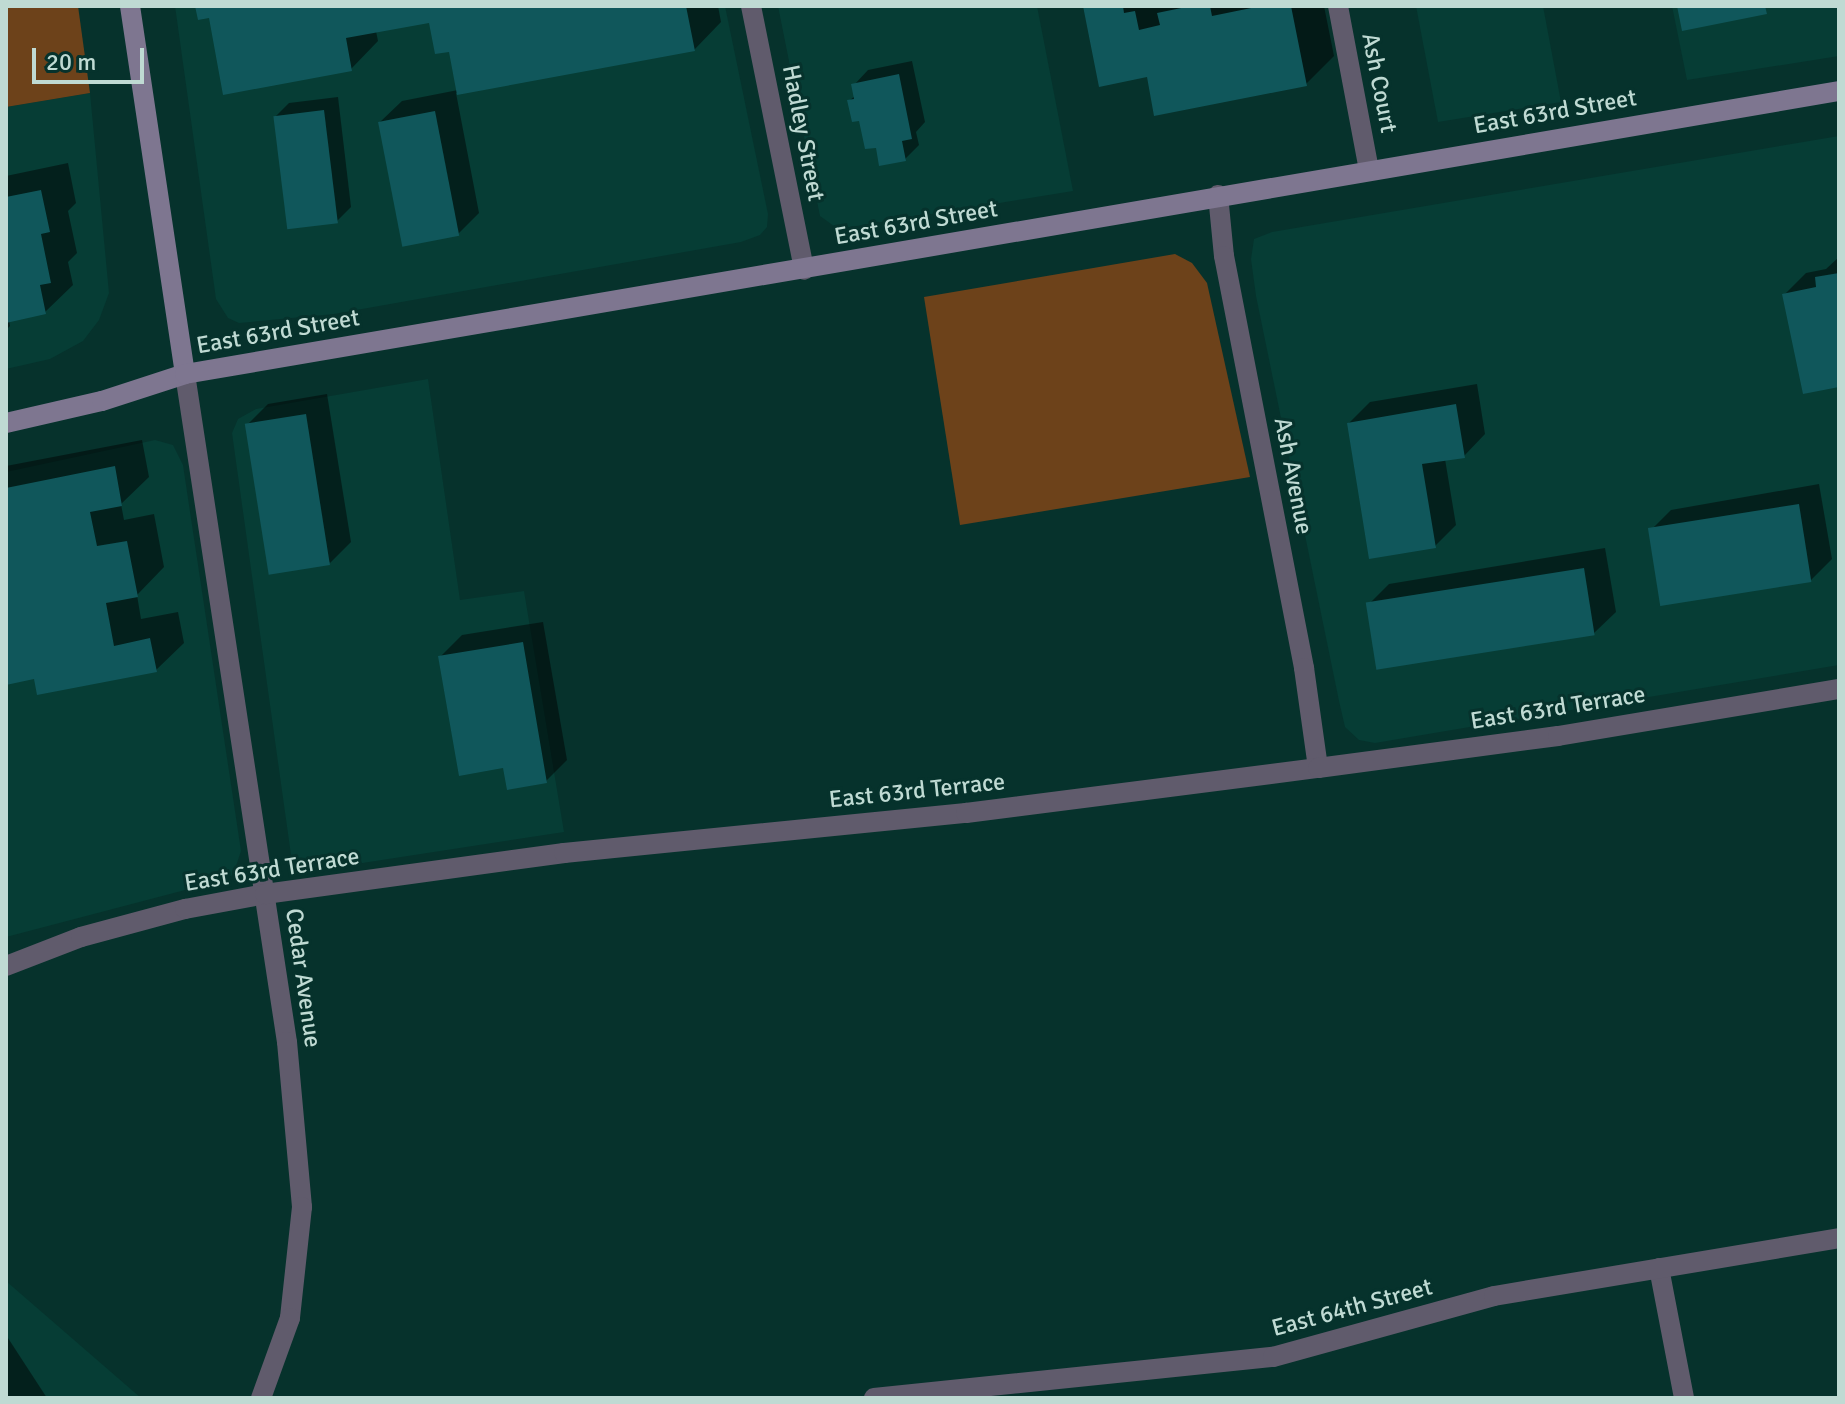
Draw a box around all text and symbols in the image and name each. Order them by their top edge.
street label: Ash Court [1355,31,1403,135]
scale bar [36,32,148,82]
text: 20 m [46,47,96,77]
street label: Hadley Street [776,62,830,204]
street label: East 63rd Street [1471,84,1639,140]
street label: East 63rd Street [832,195,1000,251]
street label: East 63rd Street [194,304,362,360]
street label: Ash Avenue [1268,415,1318,537]
street label: East 63rd Terrace [1468,680,1648,736]
street label: East 63rd Terrace [828,767,1006,815]
street label: East 63rd Terrace [182,842,362,898]
street label: Cedar Avenue [279,906,327,1050]
street label: East 64th Street [1269,1273,1435,1343]

